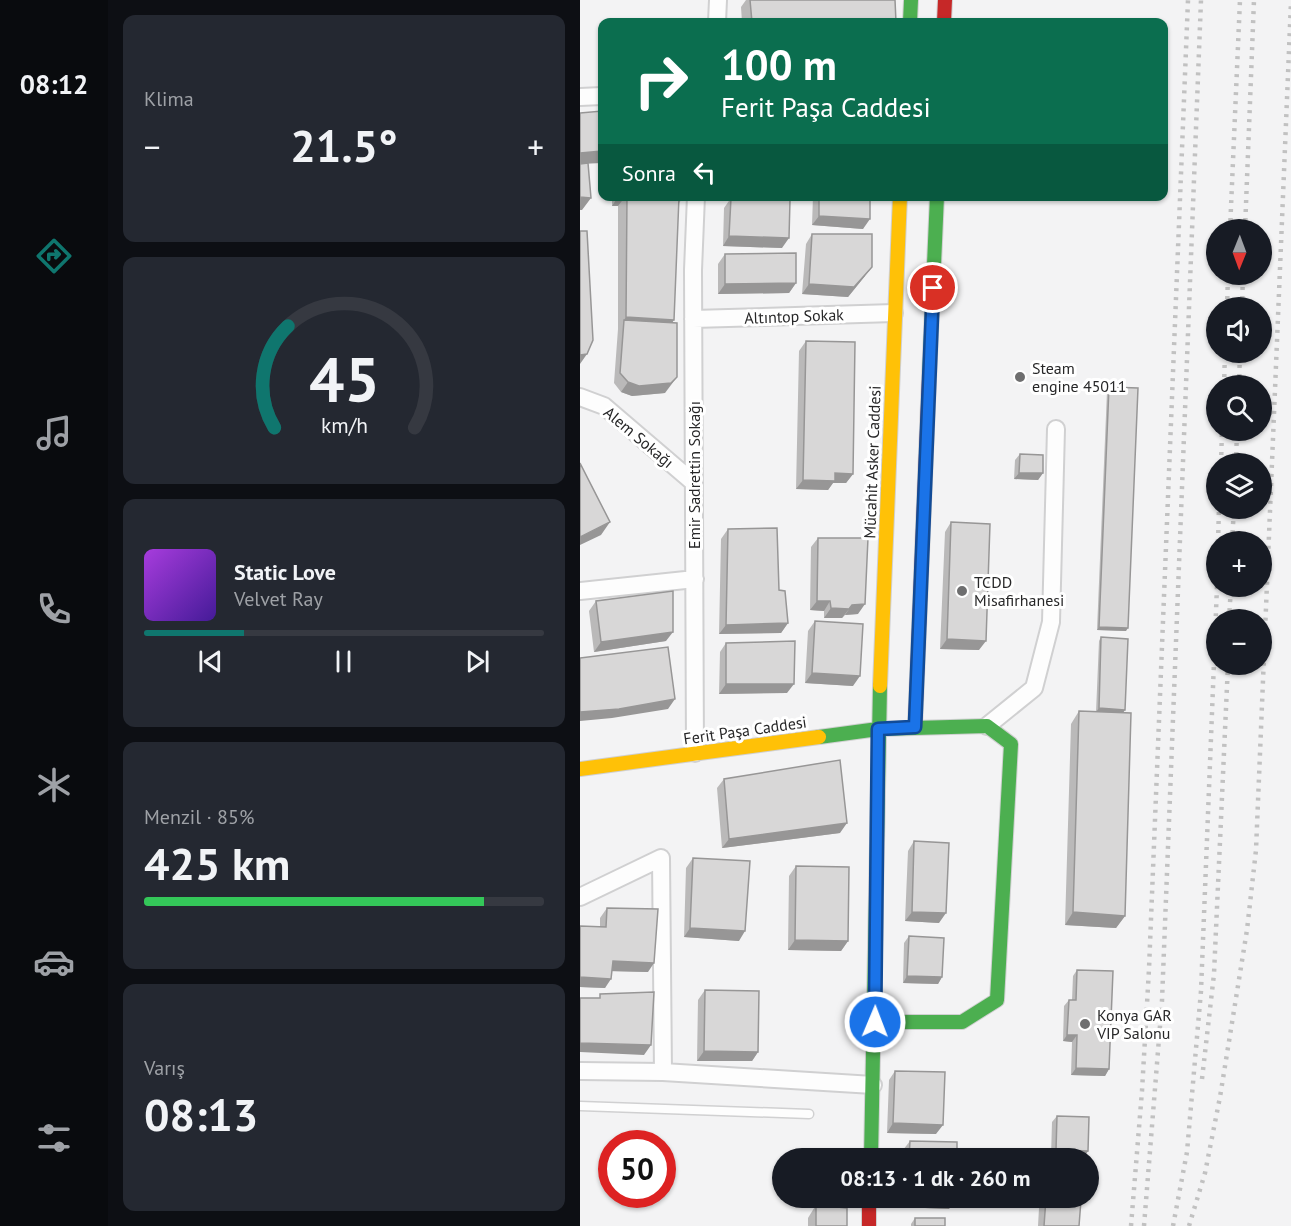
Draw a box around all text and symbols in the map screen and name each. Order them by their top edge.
text: 100 m [721,37,837,92]
icon: right [622,42,700,120]
text: 08:12 [20,67,88,101]
text: Klima [144,86,194,112]
text: Ferit Paşa Caddesi [721,90,931,124]
text: 21.5° [290,116,398,174]
text: − [144,125,161,168]
text: + [527,125,544,168]
icon: left [688,156,721,189]
text: Sonra [622,159,676,187]
north arrow [1206,219,1272,285]
map controls [1206,219,1272,675]
icon: directions [33,235,75,277]
pin [907,262,958,313]
icon: arrive [916,271,949,304]
button: sound [1206,297,1272,363]
street label: Altıntop Sokak [744,304,844,328]
text: 45 [309,338,379,419]
place label: Steam engine 45011 [1032,358,1127,396]
marker: Steam engine 45011 [1013,370,1027,384]
button: search [1206,375,1272,441]
street label: Mücahit Asker Caddesi [859,385,885,539]
street label: Emir Sadrettin Sokağı [684,401,704,549]
street label: Alem Sokağı [600,402,678,472]
text: km/h [320,411,367,439]
icon: music [33,412,75,454]
button: layers [1206,453,1272,519]
button: + [1206,531,1272,597]
text: Static Love [234,558,336,586]
place label: TCDD Misafirhanesi [974,572,1064,610]
marker: TCDD Misafirhanesi [955,584,969,598]
text: Velvet Ray [234,586,323,612]
icon: phone [33,588,75,630]
button: − [1206,609,1272,675]
icon: previous [194,645,227,678]
icon: pause [327,645,360,678]
icon: next [461,645,494,678]
street label: Ferit Paşa Caddesi [682,711,808,749]
icon: climate [33,764,75,806]
text: Menzil · 85% [144,804,254,830]
text: 425 km [144,834,290,892]
icon: car [33,941,75,983]
position arrow [843,990,907,1054]
place label: Konya GAR VIP Salonu [1096,1005,1172,1043]
marker: Konya GAR VIP Salonu [1078,1017,1092,1031]
text: Varış [144,1055,185,1081]
text: 08:13 [144,1085,258,1143]
icon: filters [33,1117,75,1159]
speed limit sign: 50 [598,1130,676,1208]
text: 08:13 · 1 dk · 260 m [841,1164,1030,1192]

